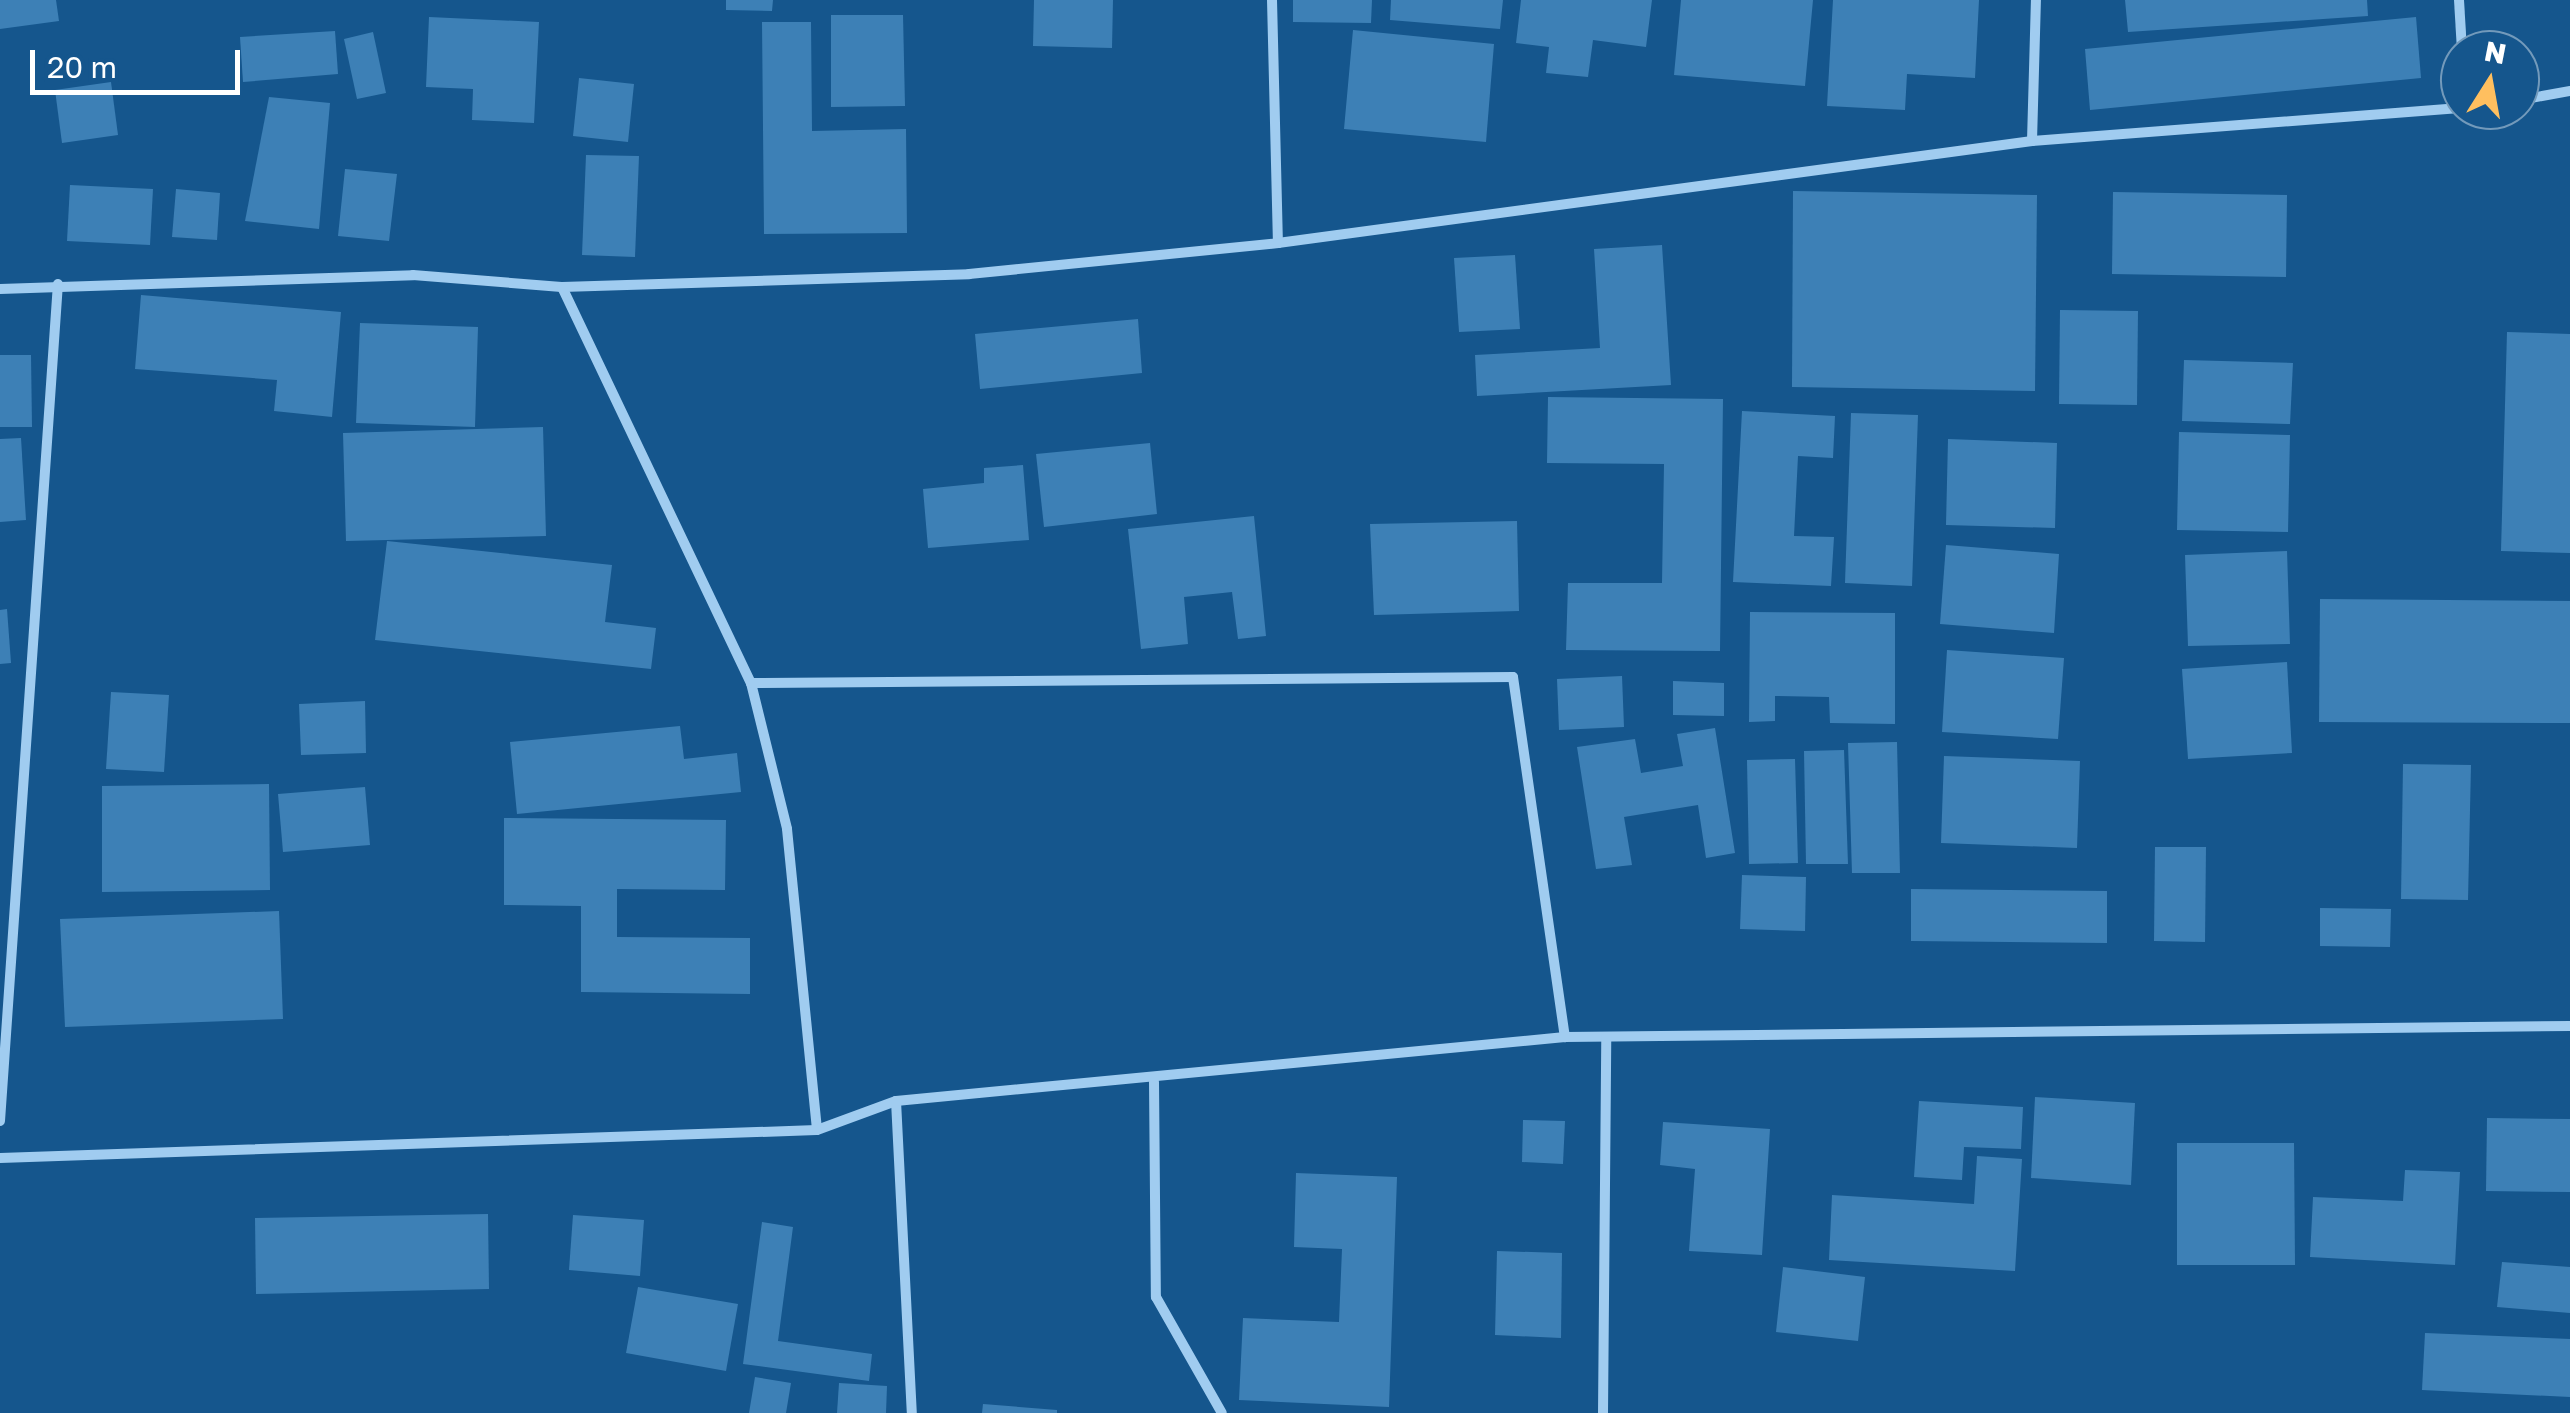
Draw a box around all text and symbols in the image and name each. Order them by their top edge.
scale bar [35,30,245,92]
north arrow [2440,30,2540,130]
text: N [2482,34,2509,70]
text: 20 m [47,49,117,85]

